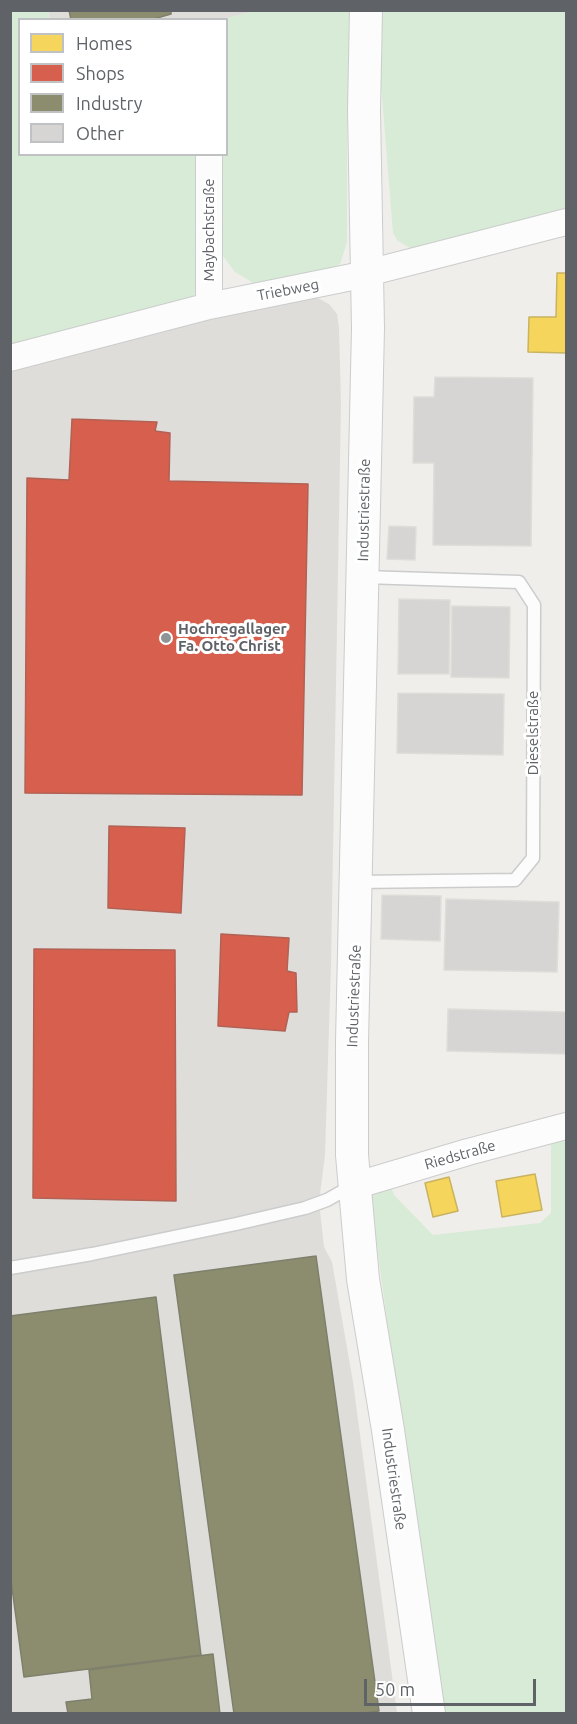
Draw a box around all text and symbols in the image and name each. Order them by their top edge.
legend [18,18,228,156]
text: Homes [76,33,132,53]
text: Shops [76,63,125,83]
text: Industry [76,93,142,113]
text: Other [76,123,124,143]
street label: Maybachstraße [200,178,218,282]
street label: Triebweg [255,275,321,305]
street label: Industriestraße [354,458,374,562]
place label: Hochregallager Fa. Otto Christ [178,620,287,655]
marker: Hochregallager Fa. Otto Christ [159,631,173,645]
street label: Dieselstraße [524,691,542,775]
street label: Industriestraße [343,944,365,1048]
street label: Riedstraße [422,1136,498,1174]
street label: Industriestraße [378,1427,410,1531]
scale bar [367,1667,540,1705]
text: 50 m [375,1679,415,1699]

